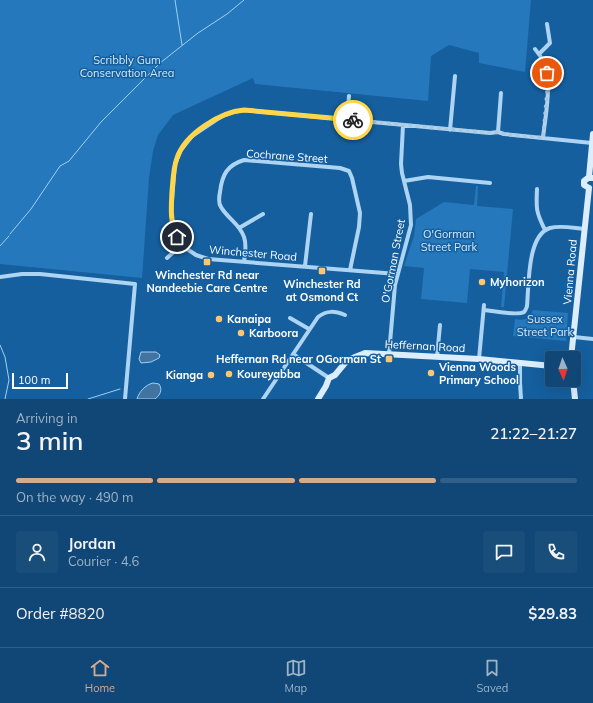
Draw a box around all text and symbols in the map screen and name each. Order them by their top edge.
park label: Scribbly Gum Conservation Area [80,53,174,80]
pin [530,56,564,90]
icon: bag [536,62,558,84]
courier [333,100,373,140]
icon: bike [342,109,364,131]
street label: Cochrane Street [246,146,328,166]
street label: O'Gorman Street [378,218,408,304]
pin [160,220,194,254]
icon: home [166,226,188,248]
park label: O'Gorman Street Park [421,227,478,254]
street label: Vienna Road [560,239,580,305]
street label: Winchester Road [208,242,298,264]
marker: Winchester Rd near Nandeebie Care Centre [202,257,212,267]
marker: Winchester Rd at Osmond Ct [317,266,327,276]
place label: Winchester Rd near Nandeebie Care Centre [146,268,268,295]
place label: Myhorizon [490,275,545,289]
place label: Winchester Rd at Osmond Ct [283,277,361,304]
marker: Myhorizon [477,277,487,287]
place label: Kanaipa [227,312,271,326]
park label: Sussex Street Park [517,312,574,339]
marker: Kanaipa [214,314,224,324]
place label: Karboora [249,326,299,340]
marker: Karboora [236,328,246,338]
street label: Heffernan Road [384,337,466,355]
north arrow [545,351,581,387]
map controls [545,351,581,387]
place label: Heffernan Rd near OGorman St [216,352,381,366]
marker: Heffernan Rd near OGorman St [384,354,394,364]
place label: Vienna Woods Primary School [438,360,519,387]
place label: Koureyabba [237,367,301,381]
place label: Kianga [166,368,203,382]
marker: Vienna Woods Primary School [426,368,436,378]
marker: Koureyabba [224,369,234,379]
marker: Kianga [206,370,216,380]
scale bar [12,371,68,390]
text: 100 m [18,373,50,387]
text: Arriving in [16,410,78,426]
text: 3 min [16,424,84,457]
text: 21:22–21:27 [490,424,577,443]
text: On the way · 490 m [16,489,133,505]
button: person [16,531,58,573]
button: chat [483,531,525,573]
button: phone [535,531,577,573]
text: Jordan [68,534,116,553]
text: Courier · 4.6 [68,553,139,569]
text: Order #8820 [16,604,104,623]
text: $29.83 [528,604,577,623]
tab: Home [85,657,115,695]
tab: Map [284,657,307,695]
tab: Saved [477,657,508,695]

